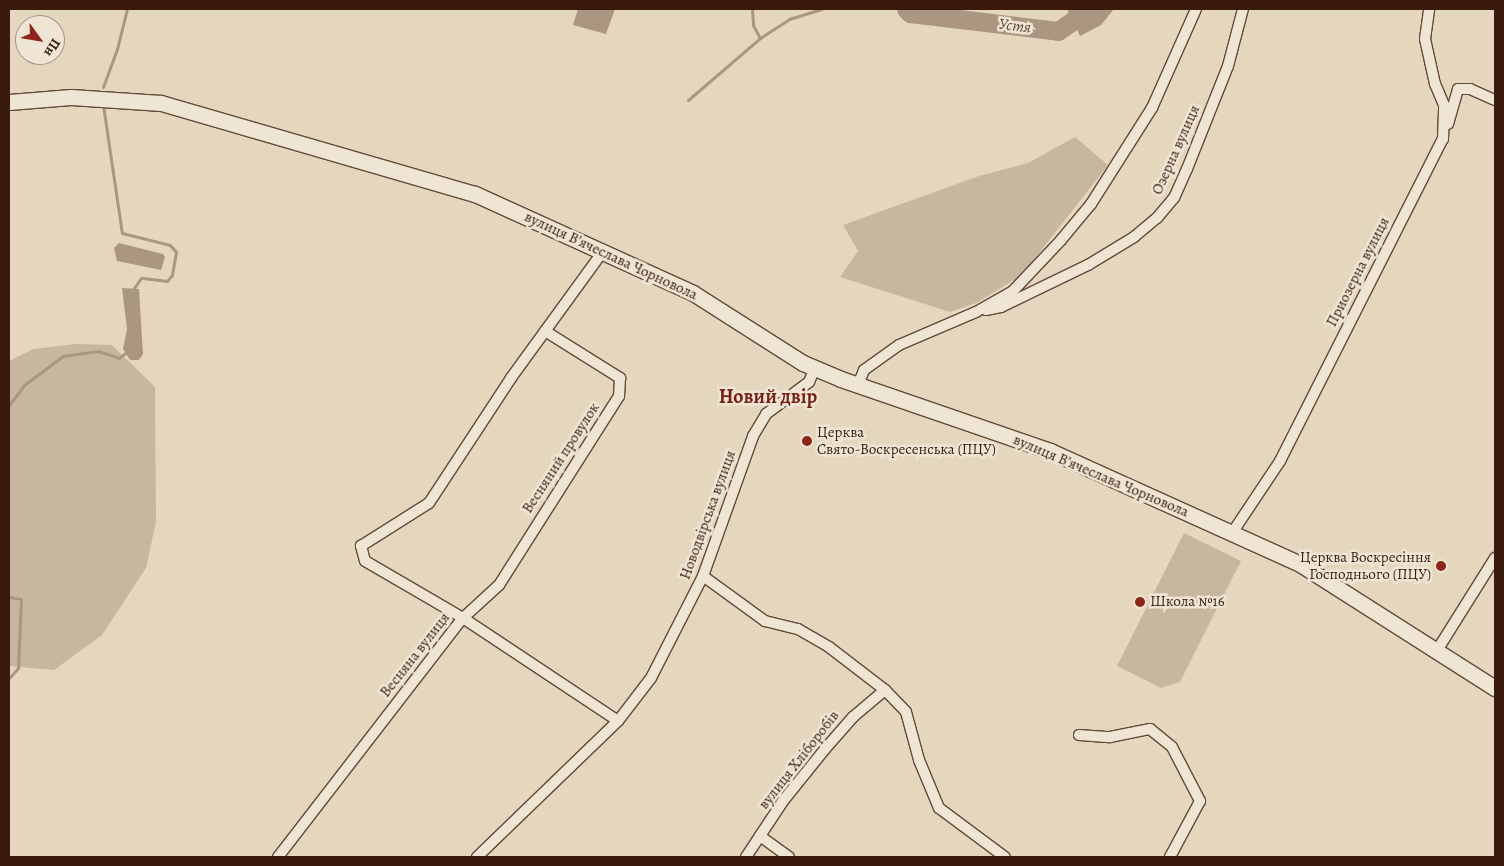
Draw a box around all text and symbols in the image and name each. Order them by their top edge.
water label: Устя [998,14,1032,38]
north arrow [15,15,65,65]
text: Пн [39,35,65,60]
street label: Озерна вулиця [1148,103,1204,197]
street label: вулиця Вʼячеслава Чорновола [522,208,700,304]
street label: Приозерна вулиця [1323,214,1393,330]
district label: Новий двір [719,384,817,408]
street label: Весняний провулок [519,399,603,517]
place label: Церква Свято-Воскресенська (ПЦУ) [817,423,996,458]
street label: вулиця Вʼячеслава Чорновола [1010,431,1192,521]
marker: Церква Свято-Воскресенська (ПЦУ) [801,435,813,447]
street label: Новодвірська вулиця [676,448,740,582]
place label: Церква Воскресіння Господнього (ПЦУ) [1300,548,1431,583]
marker: Церква Воскресіння Господнього (ПЦУ) [1435,560,1447,572]
place label: Школа №16 [1150,593,1225,611]
marker: Школа №16 [1134,596,1146,608]
street label: Весняна вулиця [376,609,454,701]
street label: вулиця Хліборобів [755,707,843,813]

